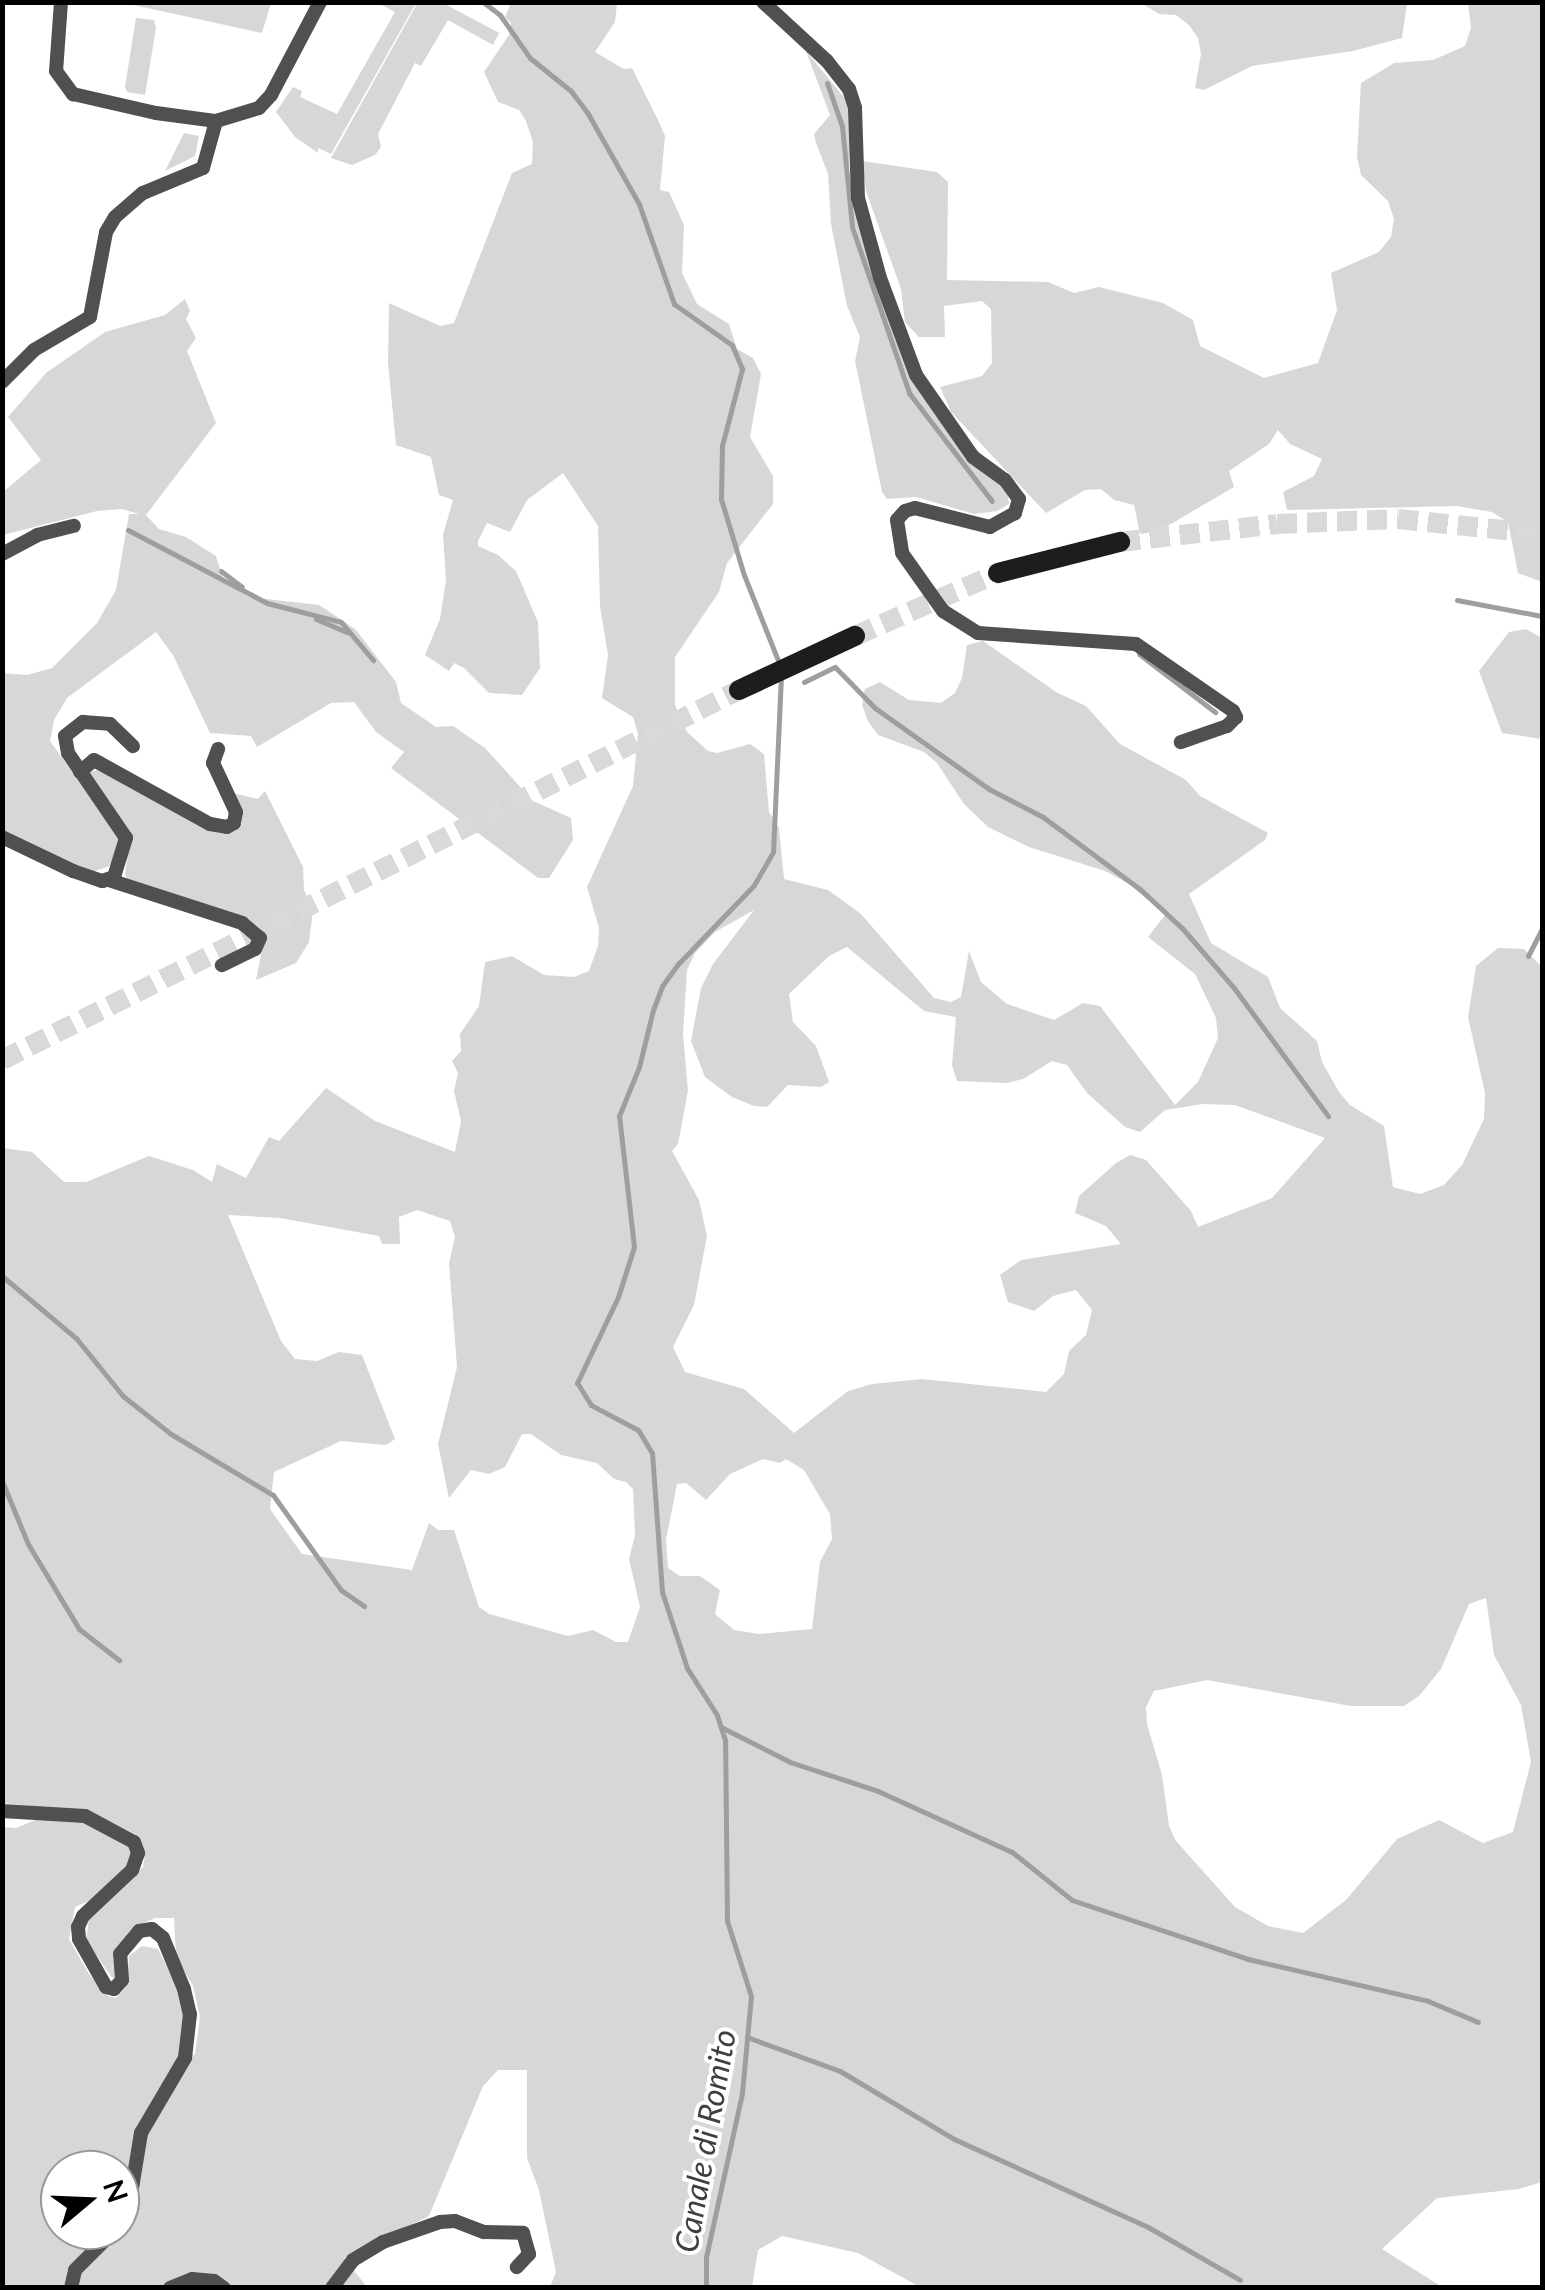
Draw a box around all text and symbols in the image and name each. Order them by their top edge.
water label: Canale di Romito [667,2027,743,2255]
north arrow [40,2150,140,2250]
text: N [97,2175,136,2207]

